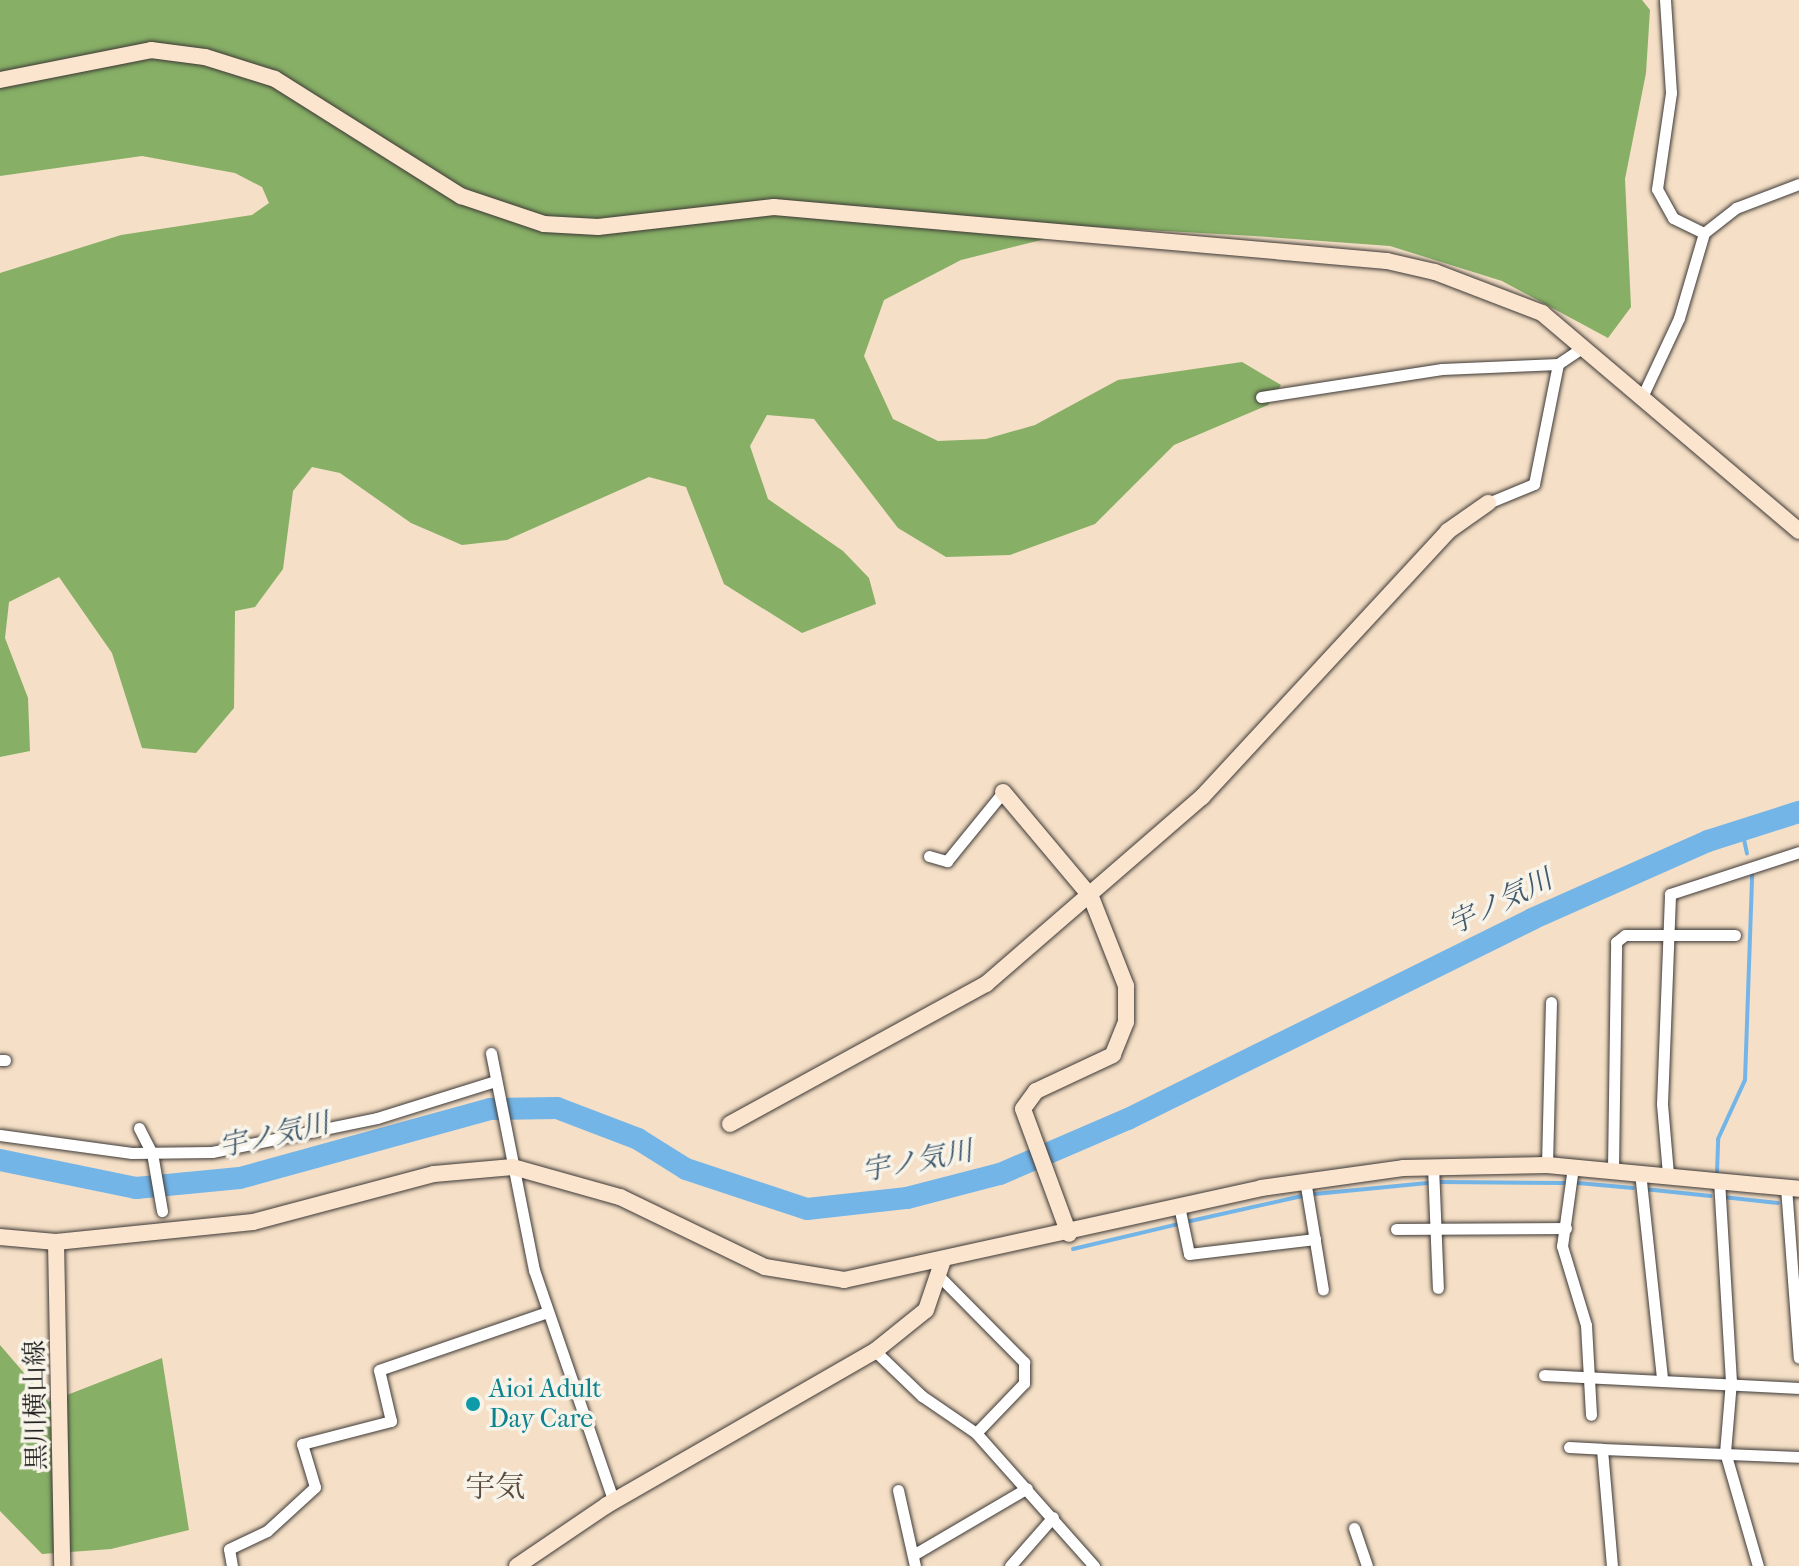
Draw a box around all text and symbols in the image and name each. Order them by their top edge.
water label: 宇ノ気川 [1442,862,1558,942]
water label: 宇ノ気川 [216,1106,332,1164]
water label: 宇ノ気川 [859,1134,975,1188]
street label: 黒川横山線 [19,1340,53,1470]
place label: Aioi Adult Day Care [489,1373,602,1434]
marker: Aioi Adult Day Care [464,1395,482,1413]
district label: 宇気 [465,1470,525,1506]

